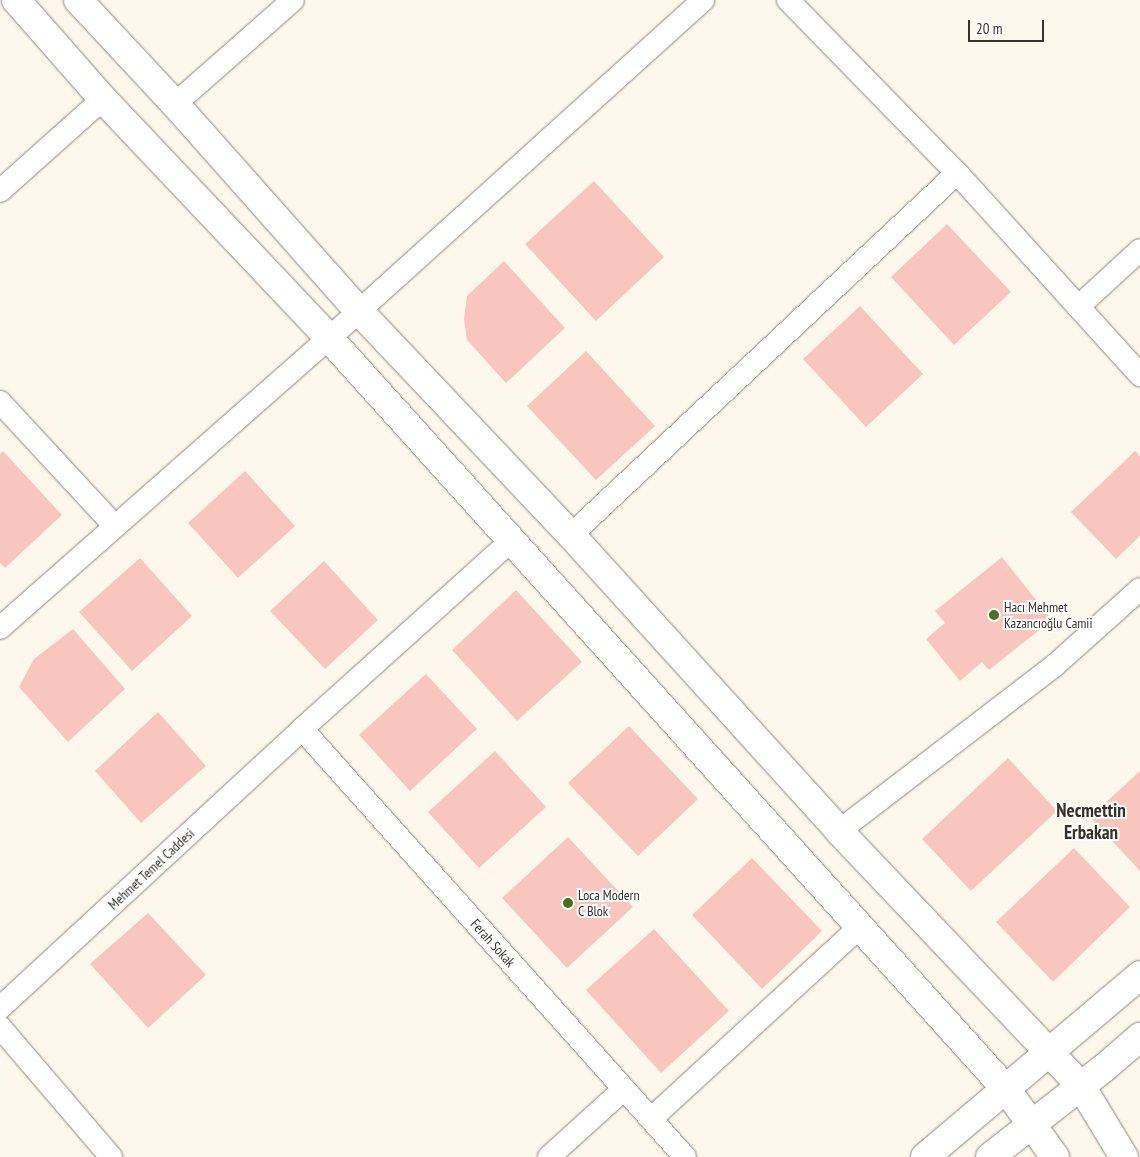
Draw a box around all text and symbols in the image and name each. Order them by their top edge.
scale bar [970,10,1046,42]
text: 20 m [976,19,1002,38]
place label: Hacı Mehmet Kazancıoğlu Camii [1004,599,1092,632]
marker: Hacı Mehmet Kazancıoğlu Camii [988,609,1000,621]
district label: Necmettin Erbakan [1056,800,1126,844]
street label: Mehmet Temel Caddesi [104,825,198,913]
place label: Loca Modern C Blok [578,887,640,920]
marker: Loca Modern C Blok [562,897,574,909]
street label: Ferah Sokak [467,916,519,970]

